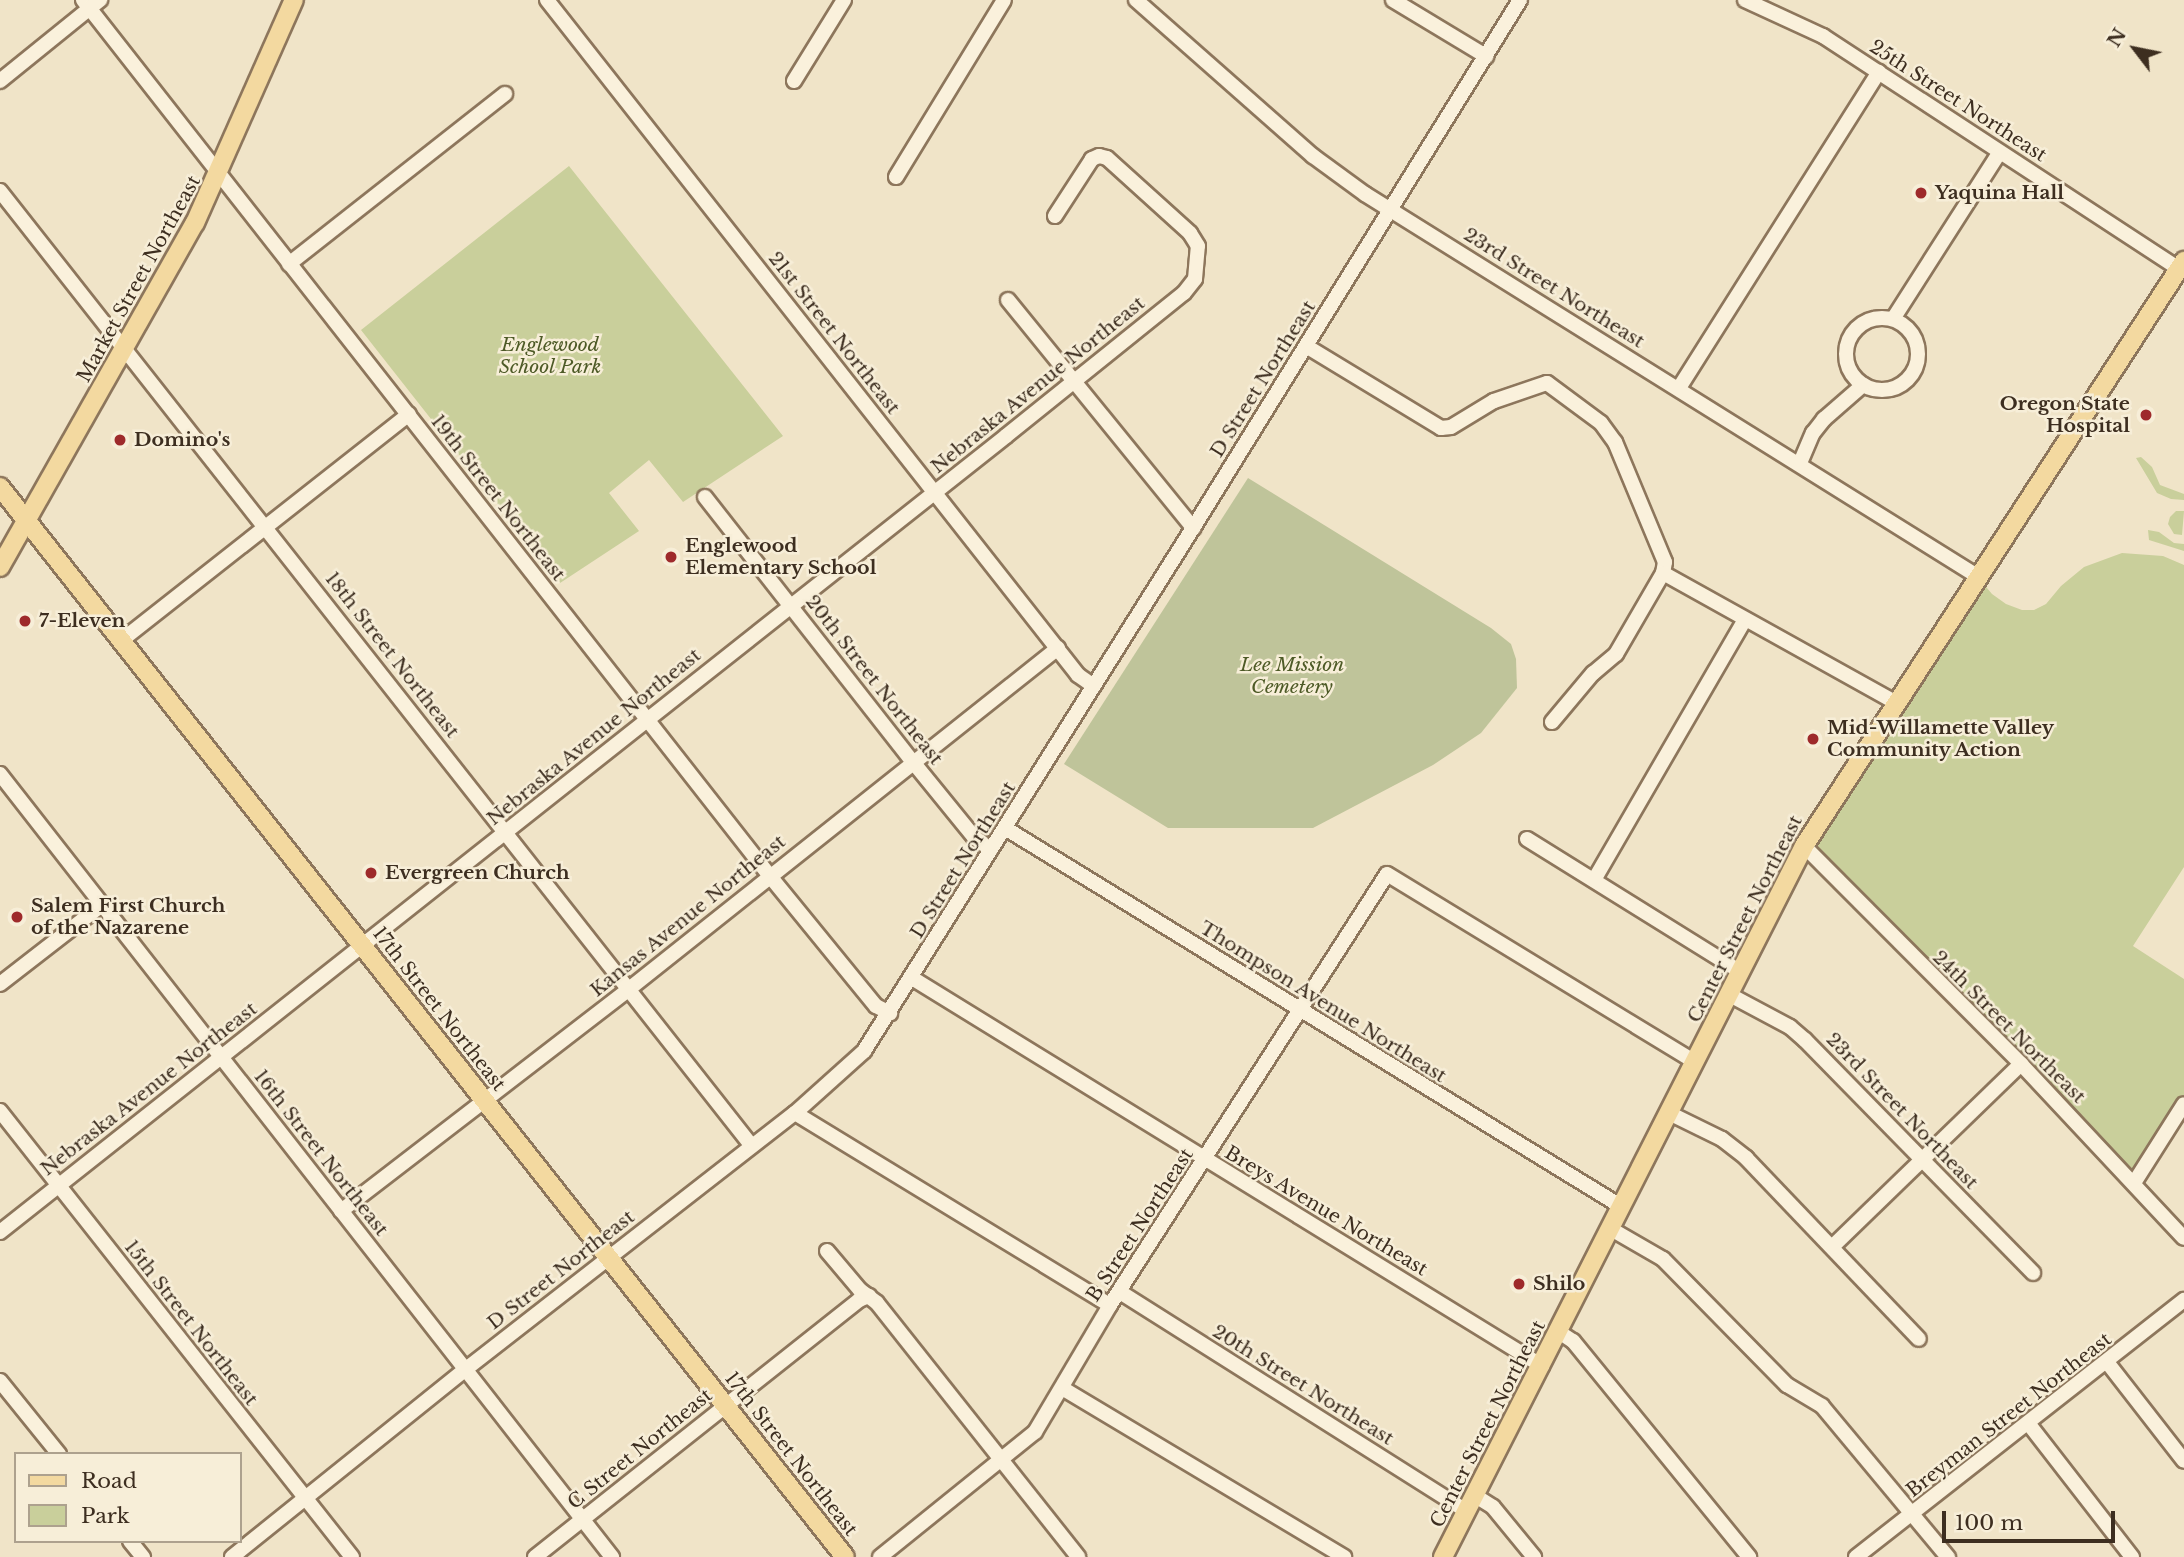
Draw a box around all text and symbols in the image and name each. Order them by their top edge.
north arrow [2100,14,2170,84]
text: N [2102,24,2131,51]
street label: 25th Street Northeast [1865,35,2051,167]
street label: Market Street Northeast [73,172,205,386]
place label: Yaquina Hall [1935,182,2064,204]
marker: Yaquina Hall [1913,185,1929,201]
street label: 23rd Street Northeast [1459,223,1649,353]
street label: 21st Street Northeast [764,247,904,419]
street label: Nebraska Avenue Northeast [926,291,1150,479]
street label: D Street Northeast [1206,296,1320,462]
park label: Englewood School Park [499,334,601,378]
place label: Oregon State Hospital [2000,393,2130,437]
marker: Oregon State Hospital [2136,405,2156,425]
street label: 19th Street Northeast [426,410,570,586]
place label: Domino's [134,429,230,451]
marker: Domino's [112,432,128,448]
place label: Englewood Elementary School [685,535,877,579]
marker: Englewood Elementary School [663,549,679,565]
street label: 18th Street Northeast [320,568,464,742]
street label: 20th Street Northeast [801,591,947,769]
place label: 7-Eleven [39,610,125,632]
marker: 7-Eleven [17,613,33,629]
street label: Nebraska Avenue Northeast [482,643,706,831]
park label: Lee Mission Cemetery [1240,654,1344,698]
place label: Mid-Willamette Valley Community Action [1827,717,2055,761]
marker: Mid-Willamette Valley Community Action [1805,731,1821,747]
street label: D Street Northeast [906,777,1020,943]
street label: Center Street Northeast [1683,811,1807,1027]
street label: Kansas Avenue Northeast [586,830,790,1002]
place label: Evergreen Church [385,862,570,884]
marker: Evergreen Church [363,865,379,881]
place label: Salem First Church of the Nazarene [31,895,225,939]
marker: Salem First Church of the Nazarene [9,909,25,925]
street label: Thompson Avenue Northeast [1195,916,1451,1088]
street label: 17th Street Northeast [368,922,510,1096]
street label: 24th Street Northeast [1928,946,2090,1108]
street label: Nebraska Avenue Northeast [36,997,262,1181]
street label: 23rd Street Northeast [1821,1028,1983,1194]
street label: 16th Street Northeast [249,1065,393,1241]
street label: Breys Avenue Northeast [1220,1141,1432,1281]
street label: B Street Northeast [1082,1144,1198,1306]
street label: D Street Northeast [483,1205,639,1335]
street label: 15th Street Northeast [119,1236,263,1410]
place label: Shilo [1533,1273,1585,1295]
marker: Shilo [1511,1276,1527,1292]
street label: Center Street Northeast [1426,1316,1550,1532]
street label: 20th Street Northeast [1208,1320,1398,1450]
street label: Breyman Street Northeast [1902,1328,2116,1502]
street label: 17th Street Northeast [720,1367,862,1541]
street label: C Street Northeast [563,1384,717,1514]
legend [14,1452,242,1543]
text: Road [81,1468,137,1494]
scale bar [1946,1498,2119,1542]
text: Park [81,1503,130,1529]
text: 100 m [1955,1510,2023,1536]

